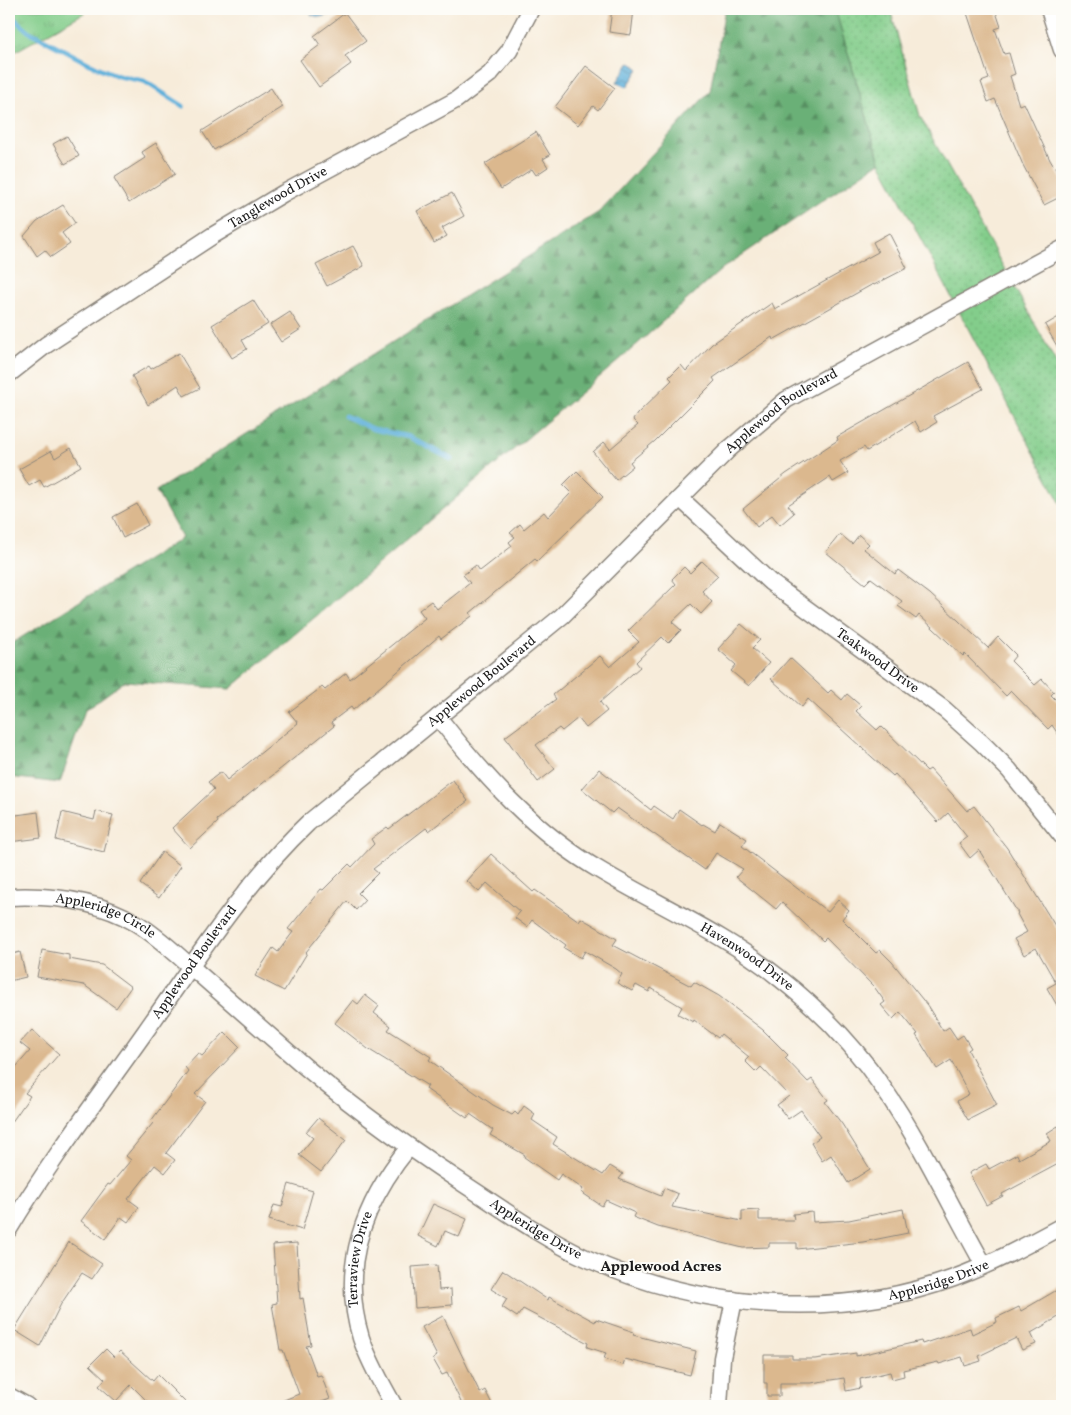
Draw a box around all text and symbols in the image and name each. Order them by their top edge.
street label: Tanglewood Drive [225,162,331,233]
street label: Applewood Boulevard [721,364,841,458]
street label: Teakwood Drive [832,624,923,698]
street label: Applewood Boulevard [423,631,540,732]
street label: Appleridge Circle [54,889,160,943]
street label: Applewood Boulevard [148,901,241,1023]
street label: Havenwood Drive [697,918,798,996]
street label: Appleridge Drive [486,1194,586,1264]
street label: Terraview Drive [343,1208,378,1308]
street label: Appleridge Drive [887,1255,992,1305]
district label: Applewood Acres [600,1257,722,1278]

